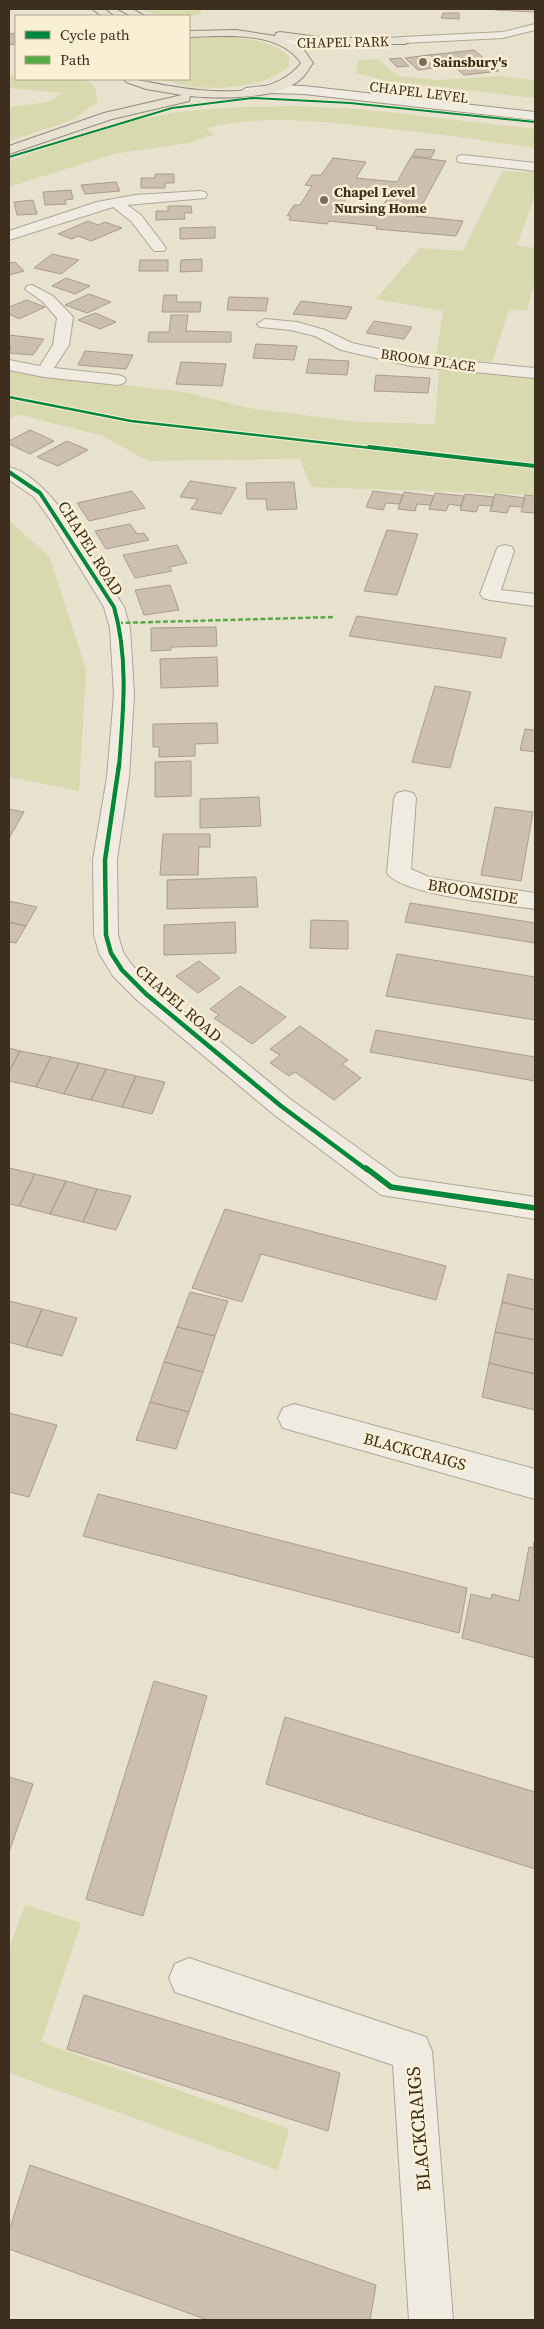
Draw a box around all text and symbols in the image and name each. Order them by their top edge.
legend [15,15,190,80]
text: Cycle path [60,24,130,45]
street label: CHAPEL PARK [297,31,390,53]
text: Path [60,49,90,70]
place label: Sainsbury's [433,52,508,72]
marker: Sainsbury's [417,56,429,68]
street label: CHAPEL LEVEL [368,76,470,108]
place label: Chapel Level Nursing Home [334,182,427,218]
marker: Chapel Level Nursing Home [318,194,330,206]
street label: BROOM PLACE [379,343,477,377]
street label: CHAPEL ROAD [53,496,129,600]
street label: BROOMSIDE [426,873,520,909]
street label: CHAPEL ROAD [131,959,227,1047]
street label: BLACKCRAIGS [361,1427,469,1475]
street label: BLACKCRAIGS [400,2066,436,2192]

